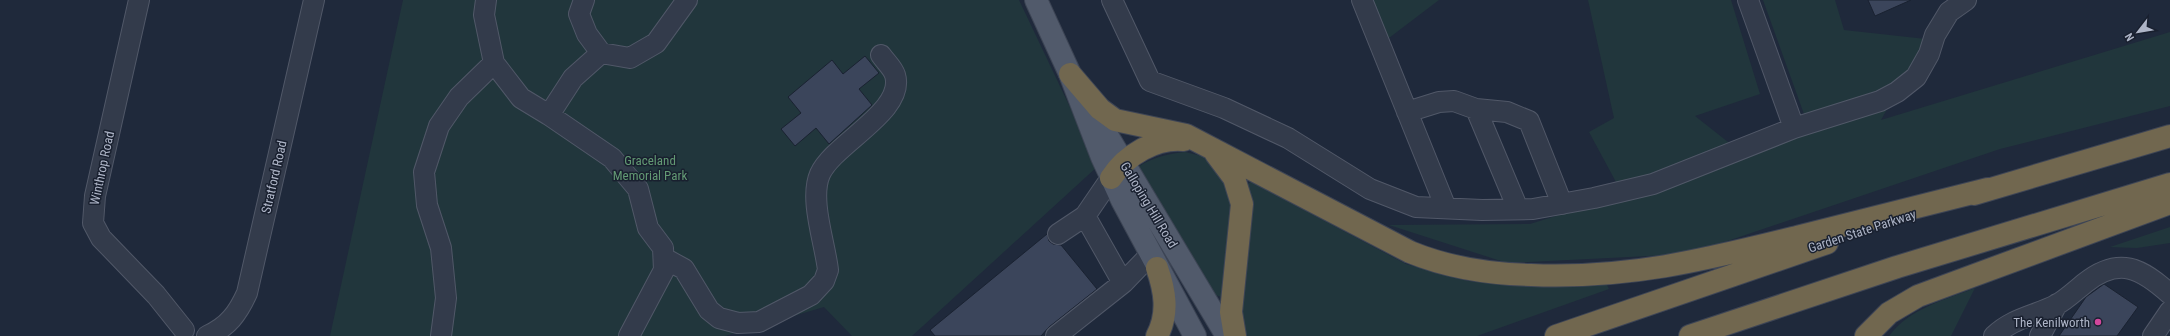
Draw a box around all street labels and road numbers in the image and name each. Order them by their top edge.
street label: Winthrop Road [87,130,117,206]
street label: Stratford Road [258,139,290,215]
street label: Galloping Hill Road [1117,159,1181,251]
street label: Garden State Parkway [1806,206,1918,256]

